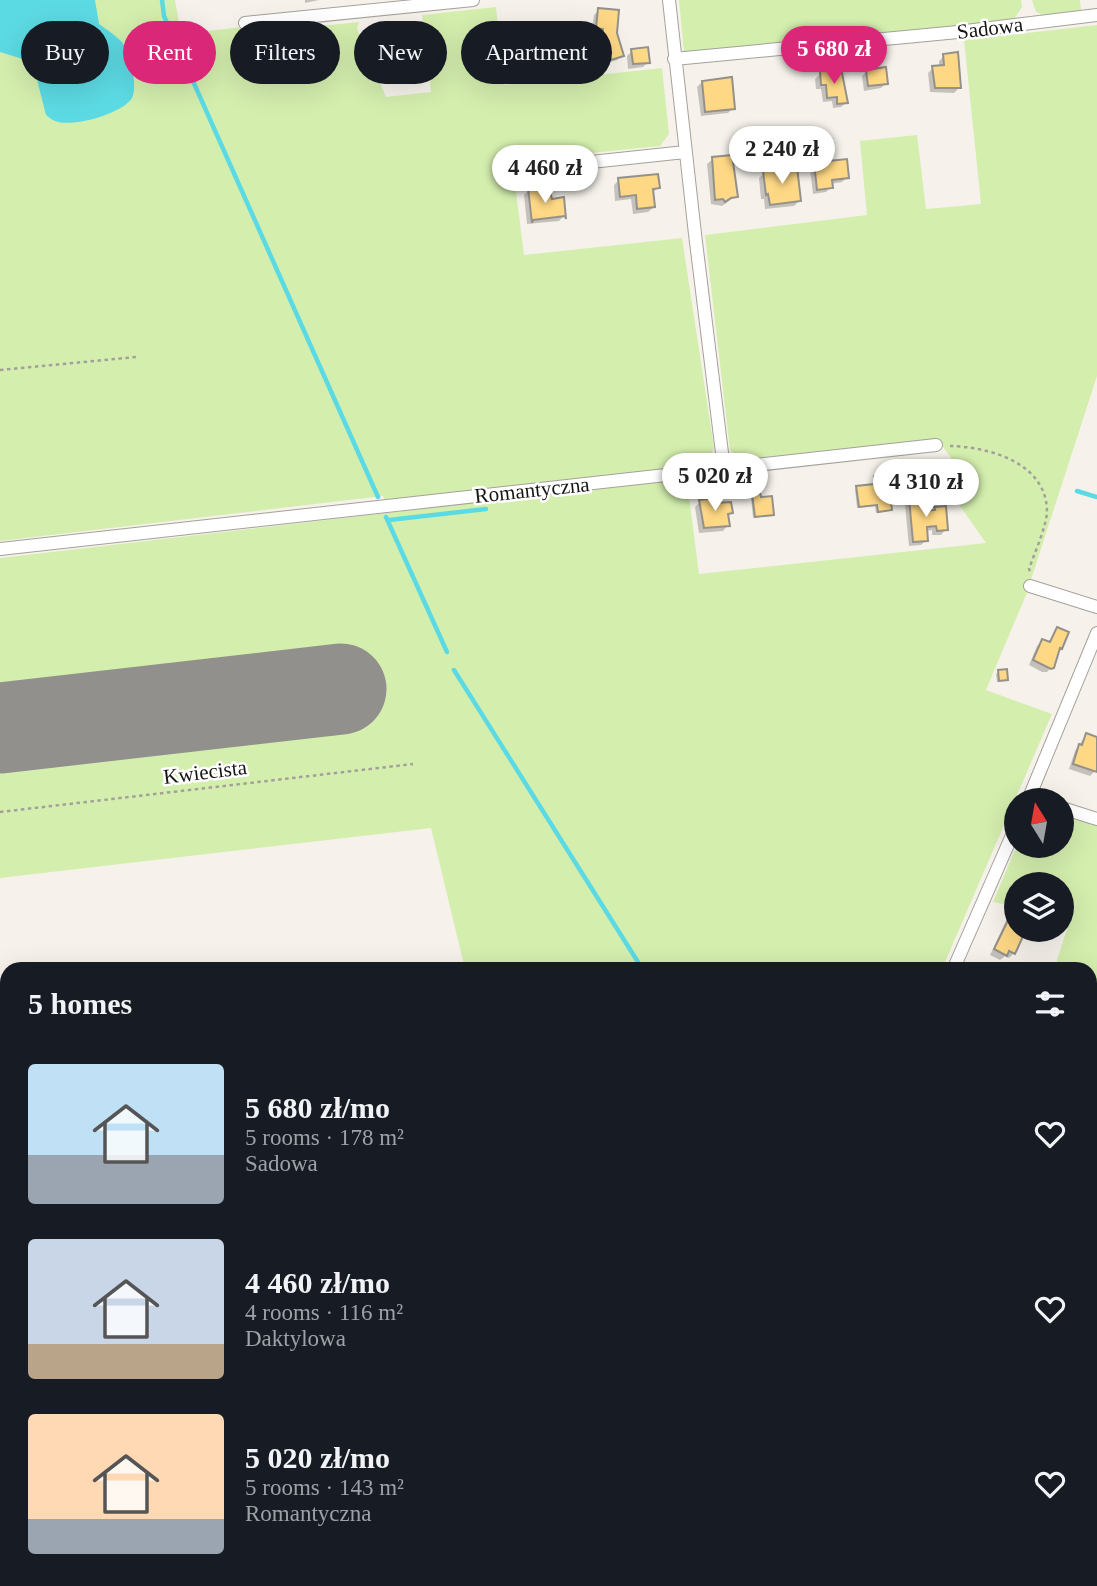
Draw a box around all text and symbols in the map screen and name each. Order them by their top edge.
street label: Sadowa [956,12,1025,44]
chip: Buy [21,21,109,84]
chip: Rent [123,21,216,84]
chip: Filters [230,21,340,84]
chip: New [354,21,447,84]
chip: Apartment [461,21,612,84]
pin: 5 680 zł [762,27,906,86]
text: 5 680 zł [797,36,871,61]
pin: 2 240 zł [710,127,854,186]
text: 2 240 zł [745,136,819,161]
pin: 4 460 zł [473,146,617,205]
text: 4 460 zł [508,155,582,180]
pin: 5 020 zł [643,454,787,513]
pin: 4 310 zł [854,460,998,519]
text: 5 020 zł [678,463,752,488]
text: 4 310 zł [889,469,963,494]
street label: Romantyczna [473,472,591,508]
street label: Kwiecista [162,755,249,789]
north arrow [1004,788,1074,858]
map controls [1004,788,1074,942]
button: layers [1004,872,1074,942]
icon: filters [1031,985,1069,1023]
text: 5 homes [28,987,132,1020]
text: 5 680 zł/mo [245,1091,390,1124]
icon: home [84,1092,168,1176]
icon: heart [1031,1115,1069,1153]
text: 5 rooms · 178 m² [245,1125,404,1150]
text: Sadowa [245,1151,318,1176]
text: 4 460 zł/mo [245,1266,390,1299]
icon: home [84,1267,168,1351]
icon: heart [1031,1290,1069,1328]
text: 4 rooms · 116 m² [245,1300,403,1325]
text: Daktylowa [245,1326,346,1351]
text: 5 020 zł/mo [245,1441,390,1474]
icon: home [84,1442,168,1526]
icon: heart [1031,1465,1069,1503]
text: 5 rooms · 143 m² [245,1475,404,1500]
text: Romantyczna [245,1501,371,1526]

